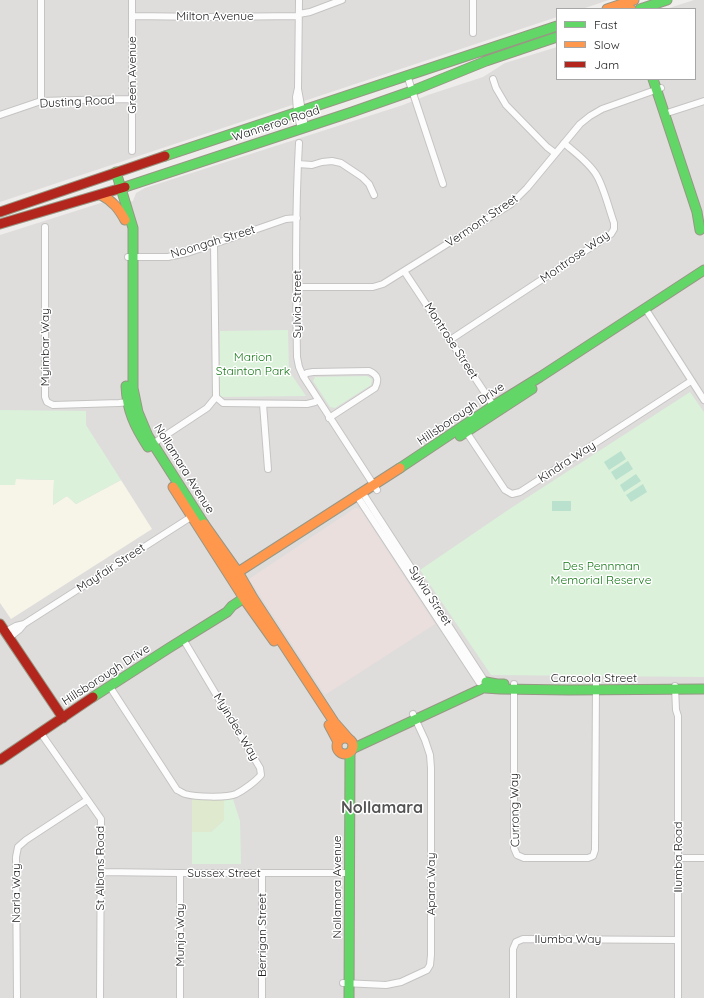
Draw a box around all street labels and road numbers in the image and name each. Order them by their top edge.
street label: Milton Avenue [176,9,254,23]
street label: Green Avenue [125,36,139,114]
street label: Dusting Road [39,93,115,111]
street label: Wanneroo Road [230,103,322,145]
street label: Vermont Street [443,191,521,251]
street label: Noongah Street [169,222,257,262]
street label: Montrose Way [538,228,612,286]
street label: Sylvia Street [290,270,304,338]
street label: Montrose Street [421,300,481,382]
street label: Myimbar Way [38,308,52,386]
street label: Hillsborough Drive [415,380,507,448]
street label: Nollamara Avenue [151,421,217,517]
street label: Kindra Way [536,438,598,486]
street label: Mayfair Street [74,540,148,596]
street label: Sylvia Street [405,563,455,629]
street label: Hillsborough Drive [59,641,153,709]
street label: Carcoola Street [551,671,637,685]
street label: Myindee Way [210,691,262,763]
street label: Currong Way [507,773,523,847]
street label: Ilumba Road [671,821,685,893]
street label: St Albans Road [93,826,107,910]
street label: Nollamara Avenue [330,835,344,939]
street label: Apara Way [424,853,438,915]
street label: Narla Way [9,863,23,923]
street label: Sussex Street [187,866,261,880]
street label: Berrigan Street [255,893,269,977]
street label: Munja Way [173,903,187,967]
street label: Ilumba Way [535,932,601,946]

